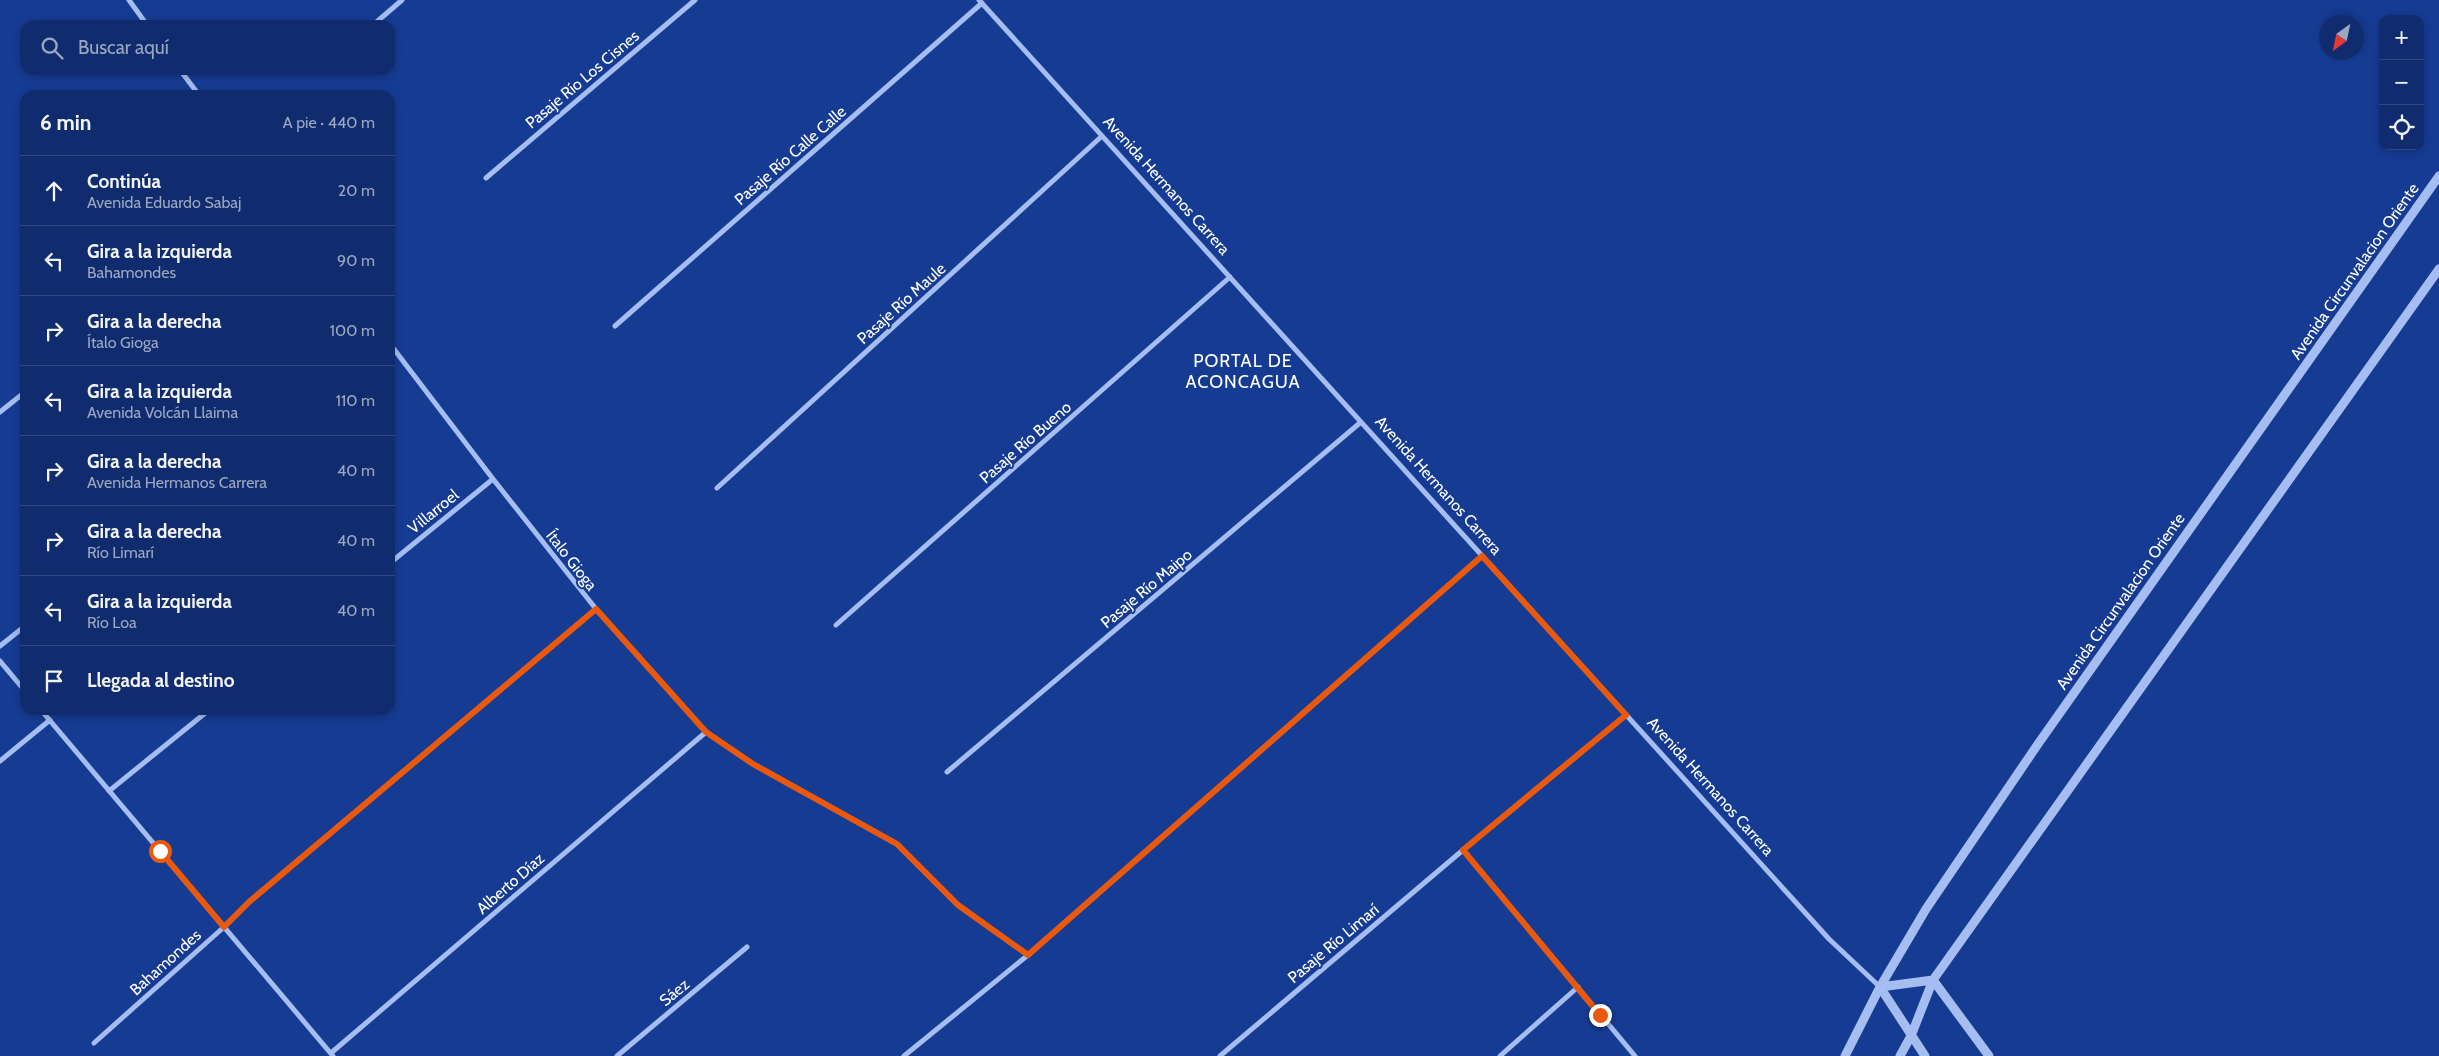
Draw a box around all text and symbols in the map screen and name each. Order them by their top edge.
north arrow [2319,15,2364,60]
map controls [2379,15,2424,150]
button: + [2379,15,2424,60]
search box [20,20,395,75]
street label: Pasaje Río Los Cisnes [522,26,643,132]
icon: search [38,34,66,62]
text: Buscar aquí [78,36,169,59]
button: − [2379,60,2424,105]
street label: Pasaje Río Calle Calle [731,102,850,209]
button: locate [2379,105,2424,150]
text: 6 min [40,110,91,135]
street label: Avenida Hermanos Carrera [1099,112,1234,259]
text: A pie · 440 m [283,113,375,132]
text: Continúa [87,170,161,193]
icon: ahead [40,177,68,205]
street label: Avenida Circunvalacion Oriente [2286,180,2423,363]
text: 20 m [338,181,375,200]
text: Avenida Eduardo Sabaj [87,193,241,212]
text: Gira a la izquierda [87,240,232,263]
icon: left [40,247,68,275]
text: 90 m [337,251,375,270]
street label: Pasaje Río Maule [853,259,949,348]
text: Bahamondes [87,263,176,282]
text: Gira a la derecha [87,310,222,333]
icon: right [40,317,68,345]
text: 100 m [330,321,375,340]
text: Ítalo Gioga [87,333,159,352]
district label: PORTAL DE ACONCAGUA [1185,350,1301,393]
text: Gira a la izquierda [87,380,232,403]
icon: left [40,387,68,415]
text: 110 m [336,391,375,410]
street label: Pasaje Río Bueno [976,397,1075,487]
text: Avenida Volcán Llaima [87,403,238,422]
street label: Avenida Hermanos Carrera [1371,412,1506,559]
text: Gira a la derecha [87,450,222,473]
icon: right [40,457,68,485]
text: 40 m [337,461,375,480]
text: Avenida Hermanos Carrera [87,473,267,492]
street label: Villarroel [404,485,463,538]
street label: Avenida Circunvalacion Oriente [2052,510,2189,693]
text: Gira a la derecha [87,520,222,543]
street label: Ítalo Gioga [542,526,601,595]
icon: right [40,527,68,555]
text: 40 m [337,531,375,550]
text: Río Limarí [87,543,154,562]
street label: Pasaje Río Maipo [1097,545,1196,632]
text: Gira a la izquierda [87,590,232,613]
icon: left [40,597,68,625]
text: 40 m [337,601,375,620]
text: Río Loa [87,613,137,632]
icon: arrive [40,667,68,695]
text: Llegada al destino [87,669,234,692]
street label: Avenida Hermanos Carrera [1643,713,1778,860]
route start [149,840,172,863]
street label: Alberto Díaz [473,849,548,918]
street label: Pasaje Río Limarí [1284,899,1383,987]
street label: Bahamondes [126,925,205,999]
street label: Sáez [656,974,693,1010]
route end [1589,1004,1612,1027]

